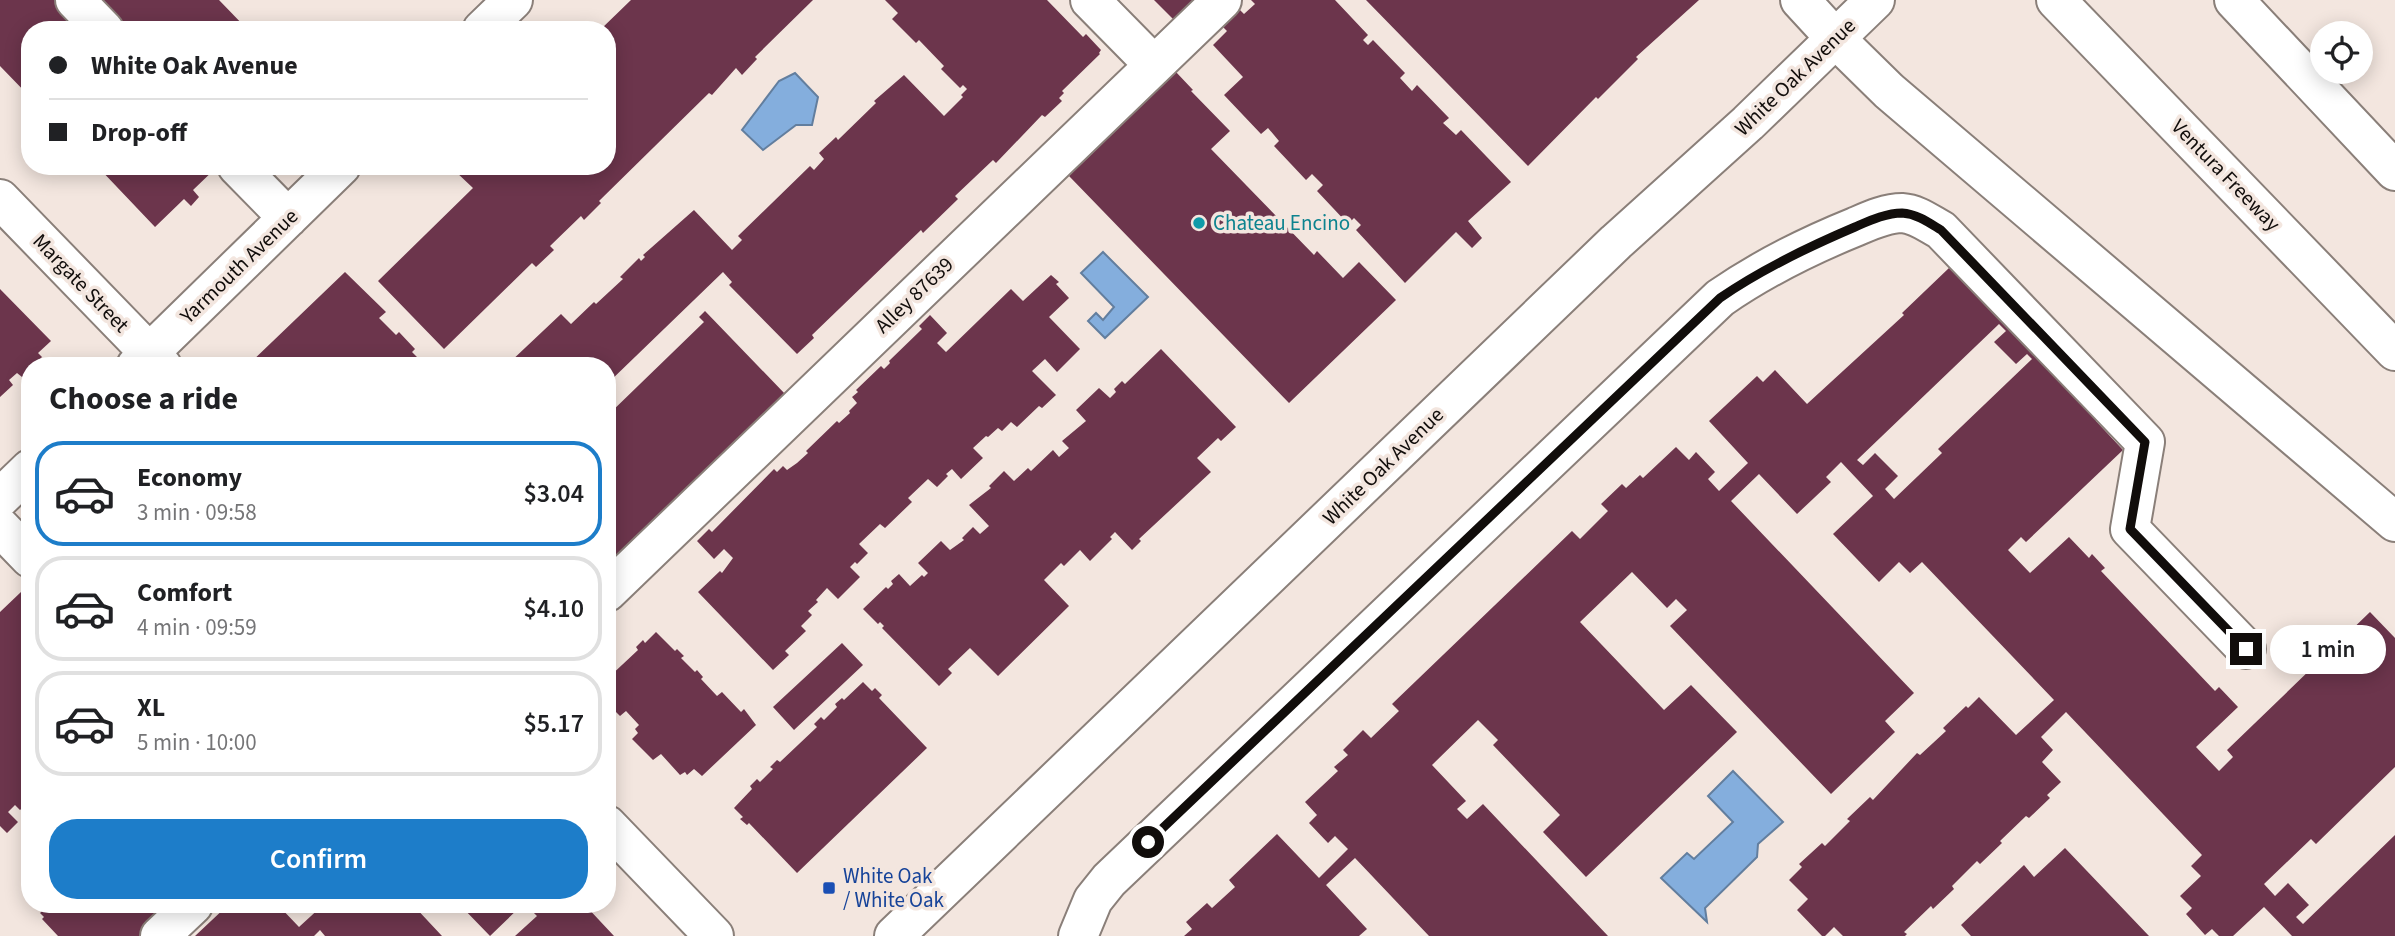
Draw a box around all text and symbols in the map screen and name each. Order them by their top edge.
street label: White Oak Avenue [1728,11,1862,143]
map controls [2310,21,2373,84]
button: locate [2310,21,2373,84]
text: White Oak Avenue [91,47,298,84]
street label: Ventura Freeway [2165,112,2288,238]
text: Drop-off [91,114,187,151]
street label: Yarmouth Avenue [172,202,305,331]
place label: Chateau Encino [1213,208,1350,238]
marker: Chateau Encino [1191,215,1207,231]
street label: Margate Street [26,227,136,339]
street label: Alley 87639 [868,250,960,340]
text: Choose a ride [49,376,238,422]
street label: White Oak Avenue [1316,400,1450,532]
text: Economy [137,459,242,496]
icon: car [53,462,116,525]
text: $3.04 [523,475,584,512]
text: 3 min · 09:58 [137,496,257,529]
text: Comfort [137,574,232,611]
icon: car [53,577,116,640]
text: $4.10 [523,590,584,627]
text: 4 min · 09:59 [137,611,257,644]
callout: 1 min [2270,624,2386,674]
route end [2230,633,2262,665]
text: 1 min [2301,633,2355,666]
text: XL [137,689,165,726]
icon: car [53,692,116,755]
text: $5.17 [523,705,584,742]
text: 5 min · 10:00 [137,726,257,759]
button: Confirm [49,819,588,899]
route start [1132,826,1164,858]
place label: White Oak / White Oak [843,861,945,915]
marker: White Oak / White Oak [821,880,837,896]

